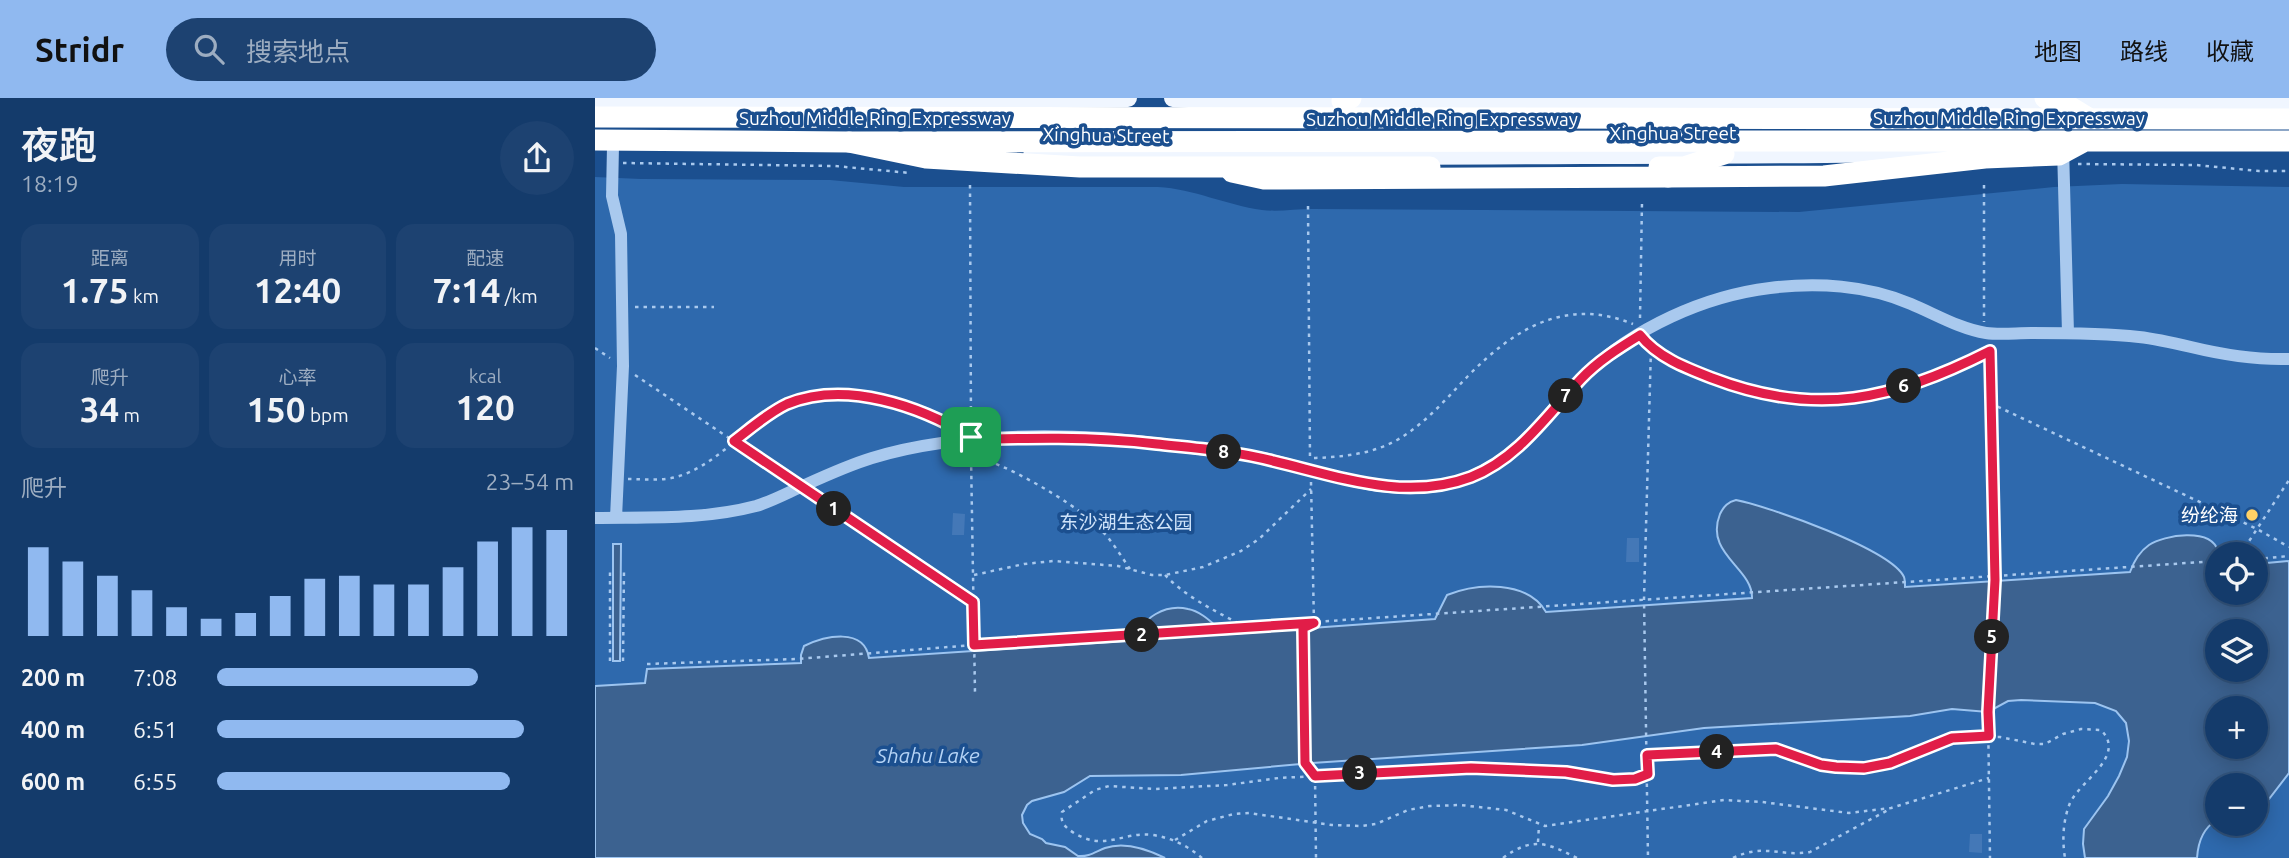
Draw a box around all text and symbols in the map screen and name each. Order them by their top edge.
search box [166,18,656,81]
icon: search [190,30,228,68]
text: Stridr [35,31,124,68]
text: 搜索地点 [246,37,350,66]
text: 地图 [2034,38,2082,65]
text: 路线 [2120,38,2168,65]
text: 收藏 [2206,38,2254,65]
street label: Suzhou Middle Ring Expressway [739,107,1011,129]
street label: Suzhou Middle Ring Expressway [1873,107,2145,129]
street label: Suzhou Middle Ring Expressway [1306,108,1578,130]
button: share [500,121,574,195]
street label: Xinghua Street [1610,122,1737,144]
street label: Xinghua Street [1042,123,1170,147]
text: 夜跑 [21,124,97,166]
text: 18:19 [21,171,79,196]
text: 距离 [91,247,129,269]
text: 用时 [278,247,317,269]
text: 配速 [466,247,504,269]
text: 1.75 [61,270,129,310]
text: 12:40 [254,270,341,310]
text: 7:14 [433,270,500,310]
text: km [129,285,159,307]
text: /km [500,285,538,307]
text: kcal [469,365,502,387]
text: 爬升 [91,366,129,388]
text: 心率 [278,366,317,388]
pin: 6 [1887,368,1921,404]
text: 6 [1898,374,1909,396]
pin: 7 [1549,378,1583,414]
text: 7 [1560,384,1571,406]
text: 120 [456,387,515,427]
text: 34 [80,389,119,429]
text: 150 [246,389,306,429]
text: m [119,404,140,426]
text: bpm [306,404,349,426]
pin [941,407,1001,467]
icon: arrive [952,418,990,456]
pin: 8 [1207,434,1241,470]
text: 8 [1218,440,1229,462]
text: 23–54 m [486,469,574,494]
text: 爬升 [21,475,67,500]
pin: 1 [817,492,851,526]
text: 1 [828,497,839,519]
place label: 纷纶海 [2181,504,2238,526]
marker: 纷纶海 [2244,507,2260,523]
park label: 东沙湖生态公园 [1059,511,1193,533]
map controls [2205,542,2268,836]
button: locate [2205,542,2268,605]
pin: 2 [1125,618,1159,652]
button: layers [2205,619,2268,682]
pin: 5 [1975,620,2009,654]
text: 2 [1136,623,1147,645]
text: 5 [1986,625,1997,647]
text: 200 m [21,665,85,690]
text: 7:08 [133,665,178,690]
button: + [2205,696,2268,759]
text: 400 m [21,717,85,742]
text: 6:51 [133,717,178,742]
pin: 4 [1699,734,1735,770]
text: 4 [1711,740,1722,762]
water label: Shahu Lake [875,743,980,767]
pin: 3 [1343,756,1377,790]
text: 3 [1354,761,1365,783]
text: 600 m [21,769,85,794]
text: 6:55 [133,769,178,794]
button: − [2205,773,2268,836]

